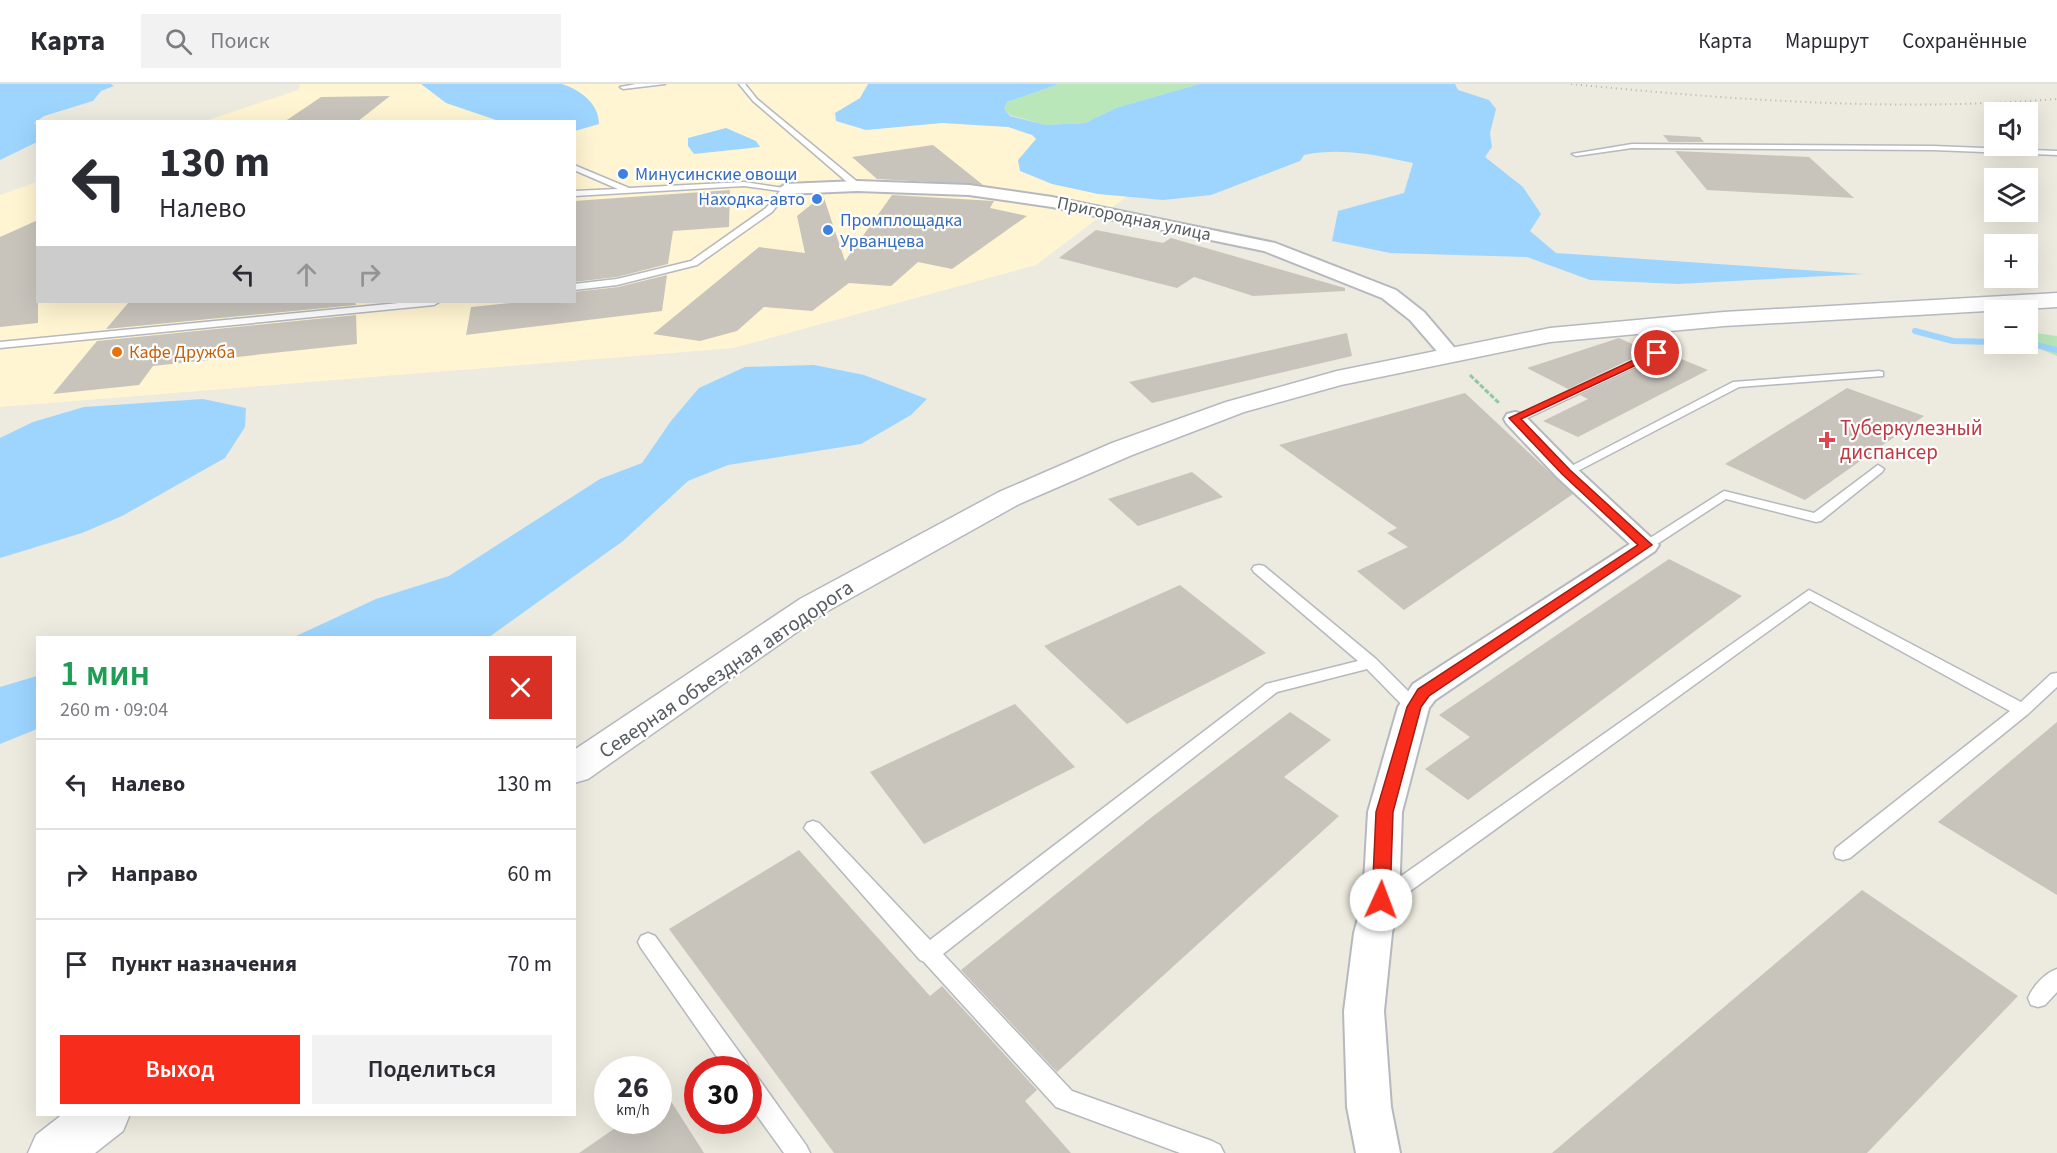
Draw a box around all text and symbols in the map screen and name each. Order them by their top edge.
search box [141,14,561,68]
text: Карта [30,21,105,61]
icon: search [162,25,195,58]
text: Поиск [210,25,270,57]
text: Карта [1698,26,1752,56]
text: Маршрут [1785,26,1869,56]
text: Сохранённые [1902,26,2027,56]
map controls [1984,102,2038,354]
button: sound [1984,102,2038,156]
text: 130 m [159,133,270,193]
icon: left [60,144,138,222]
place label: Минусинские овощи [635,162,798,187]
marker: Минусинские овощи [616,167,630,181]
button: layers [1984,168,2038,222]
place label: Находка-авто [698,187,805,212]
text: Налево [159,189,246,228]
street label: Пригородная улица [1055,190,1213,248]
marker: Находка-авто [810,192,824,206]
place label: Промплощадка Урванцева [840,208,962,254]
marker: Промплощадка Урванцева [821,223,835,237]
button: + [1984,234,2038,288]
icon: left [227,258,260,291]
icon: ahead [290,258,323,291]
icon: right [353,258,386,291]
button: − [1984,300,2038,354]
pin [1631,327,1682,378]
icon: arrive [1640,336,1673,369]
place label: Кафе Дружба [129,340,235,365]
marker: Кафе Дружба [110,345,124,359]
place label: Туберкулезный диспансер [1840,413,1983,467]
marker: Туберкулезный диспансер [1818,431,1836,449]
street label: Северная объездная автодорога [593,572,859,766]
text: 1 мин [60,648,150,699]
button: close [489,656,552,719]
text: 260 m · 09:04 [60,696,168,724]
icon: left [60,768,93,801]
text: Налево [111,768,185,800]
text: 130 m [497,768,552,800]
icon: right [60,858,93,891]
text: Направо [111,858,198,890]
text: 60 m [507,858,552,890]
position arrow [1349,868,1413,932]
icon: arrive [60,948,93,981]
text: Пункт назначения [111,948,297,980]
text: 70 m [507,948,552,980]
button: Выход [60,1035,300,1104]
button: Поделиться [312,1035,552,1104]
speed limit sign: 30 [684,1056,762,1134]
text: 26 [617,1066,649,1109]
text: km/h [616,1100,650,1121]

